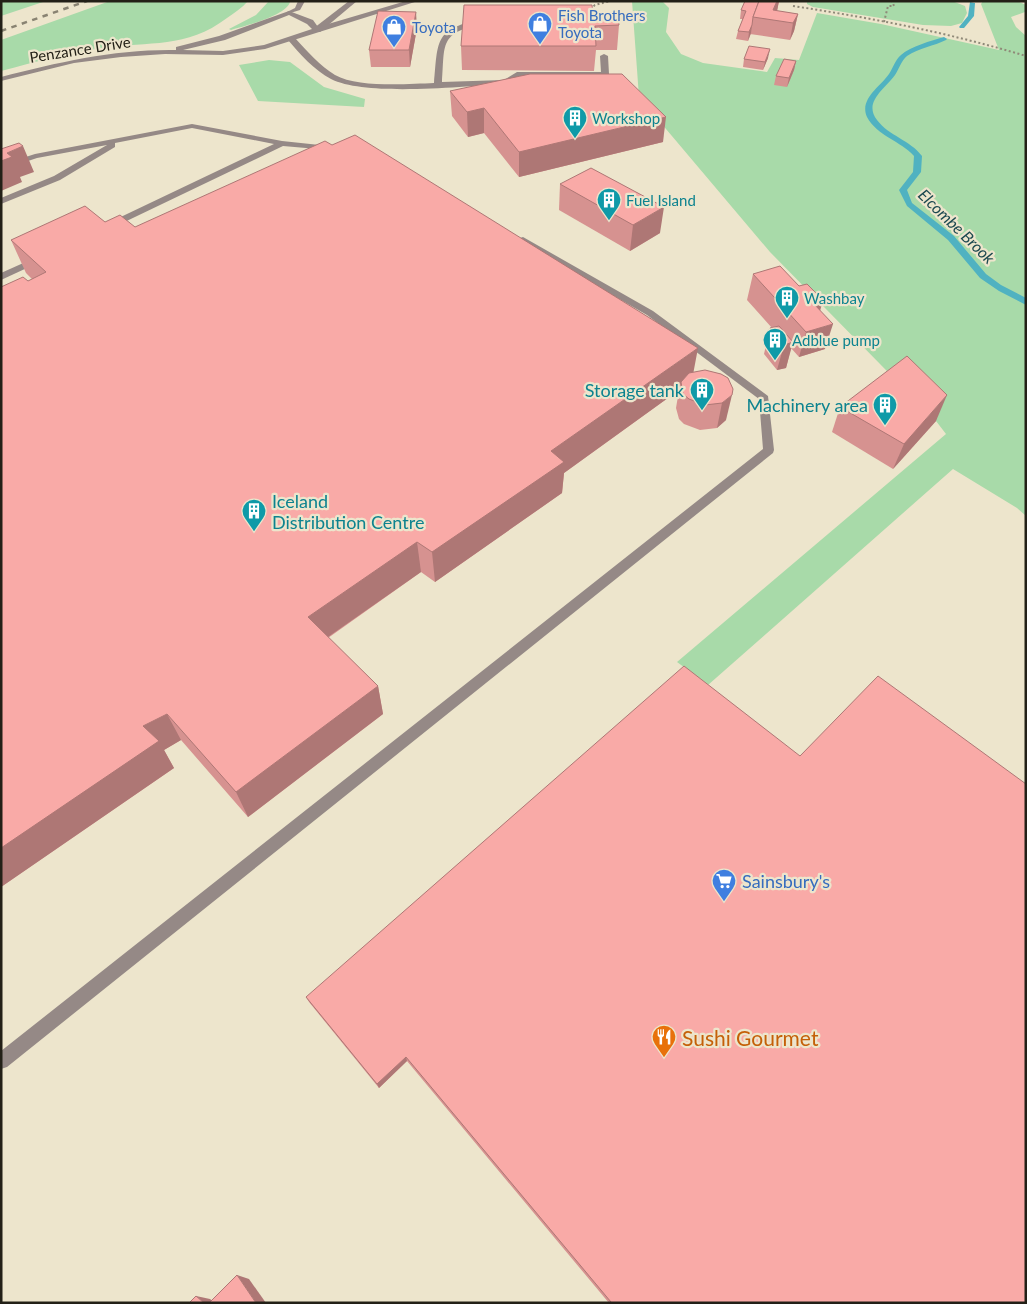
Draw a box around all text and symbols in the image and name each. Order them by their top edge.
place label: Fish Brothers Toyota [558,6,645,41]
shop icon: Fish Brothers Toyota [527,11,553,45]
shop icon: Toyota [381,14,407,48]
place label: Toyota [412,18,456,36]
street label: Penzance Drive [28,32,132,66]
building icon: Workshop [562,105,588,139]
place label: Workshop [592,109,660,127]
water label: Elcombe Brook [915,185,999,267]
building icon: Fuel Island [596,187,622,221]
place label: Fuel Island [626,191,696,209]
building icon: Washbay [774,285,800,319]
place label: Washbay [804,289,865,307]
building icon: Adblue pump [762,327,788,361]
place label: Adblue pump [792,331,880,349]
building icon: Storage tank [689,377,715,411]
place label: Storage tank [585,379,685,401]
building icon: Machinery area [872,392,898,426]
place label: Machinery area [747,394,868,416]
place label: Iceland Distribution Centre [272,490,424,533]
building icon: Iceland Distribution Centre [241,498,267,532]
supermarket icon: Sainsbury's [711,868,737,902]
place label: Sainsbury's [742,870,830,892]
restaurant icon: Sushi Gourmet [651,1024,677,1058]
place label: Sushi Gourmet [682,1025,819,1050]

